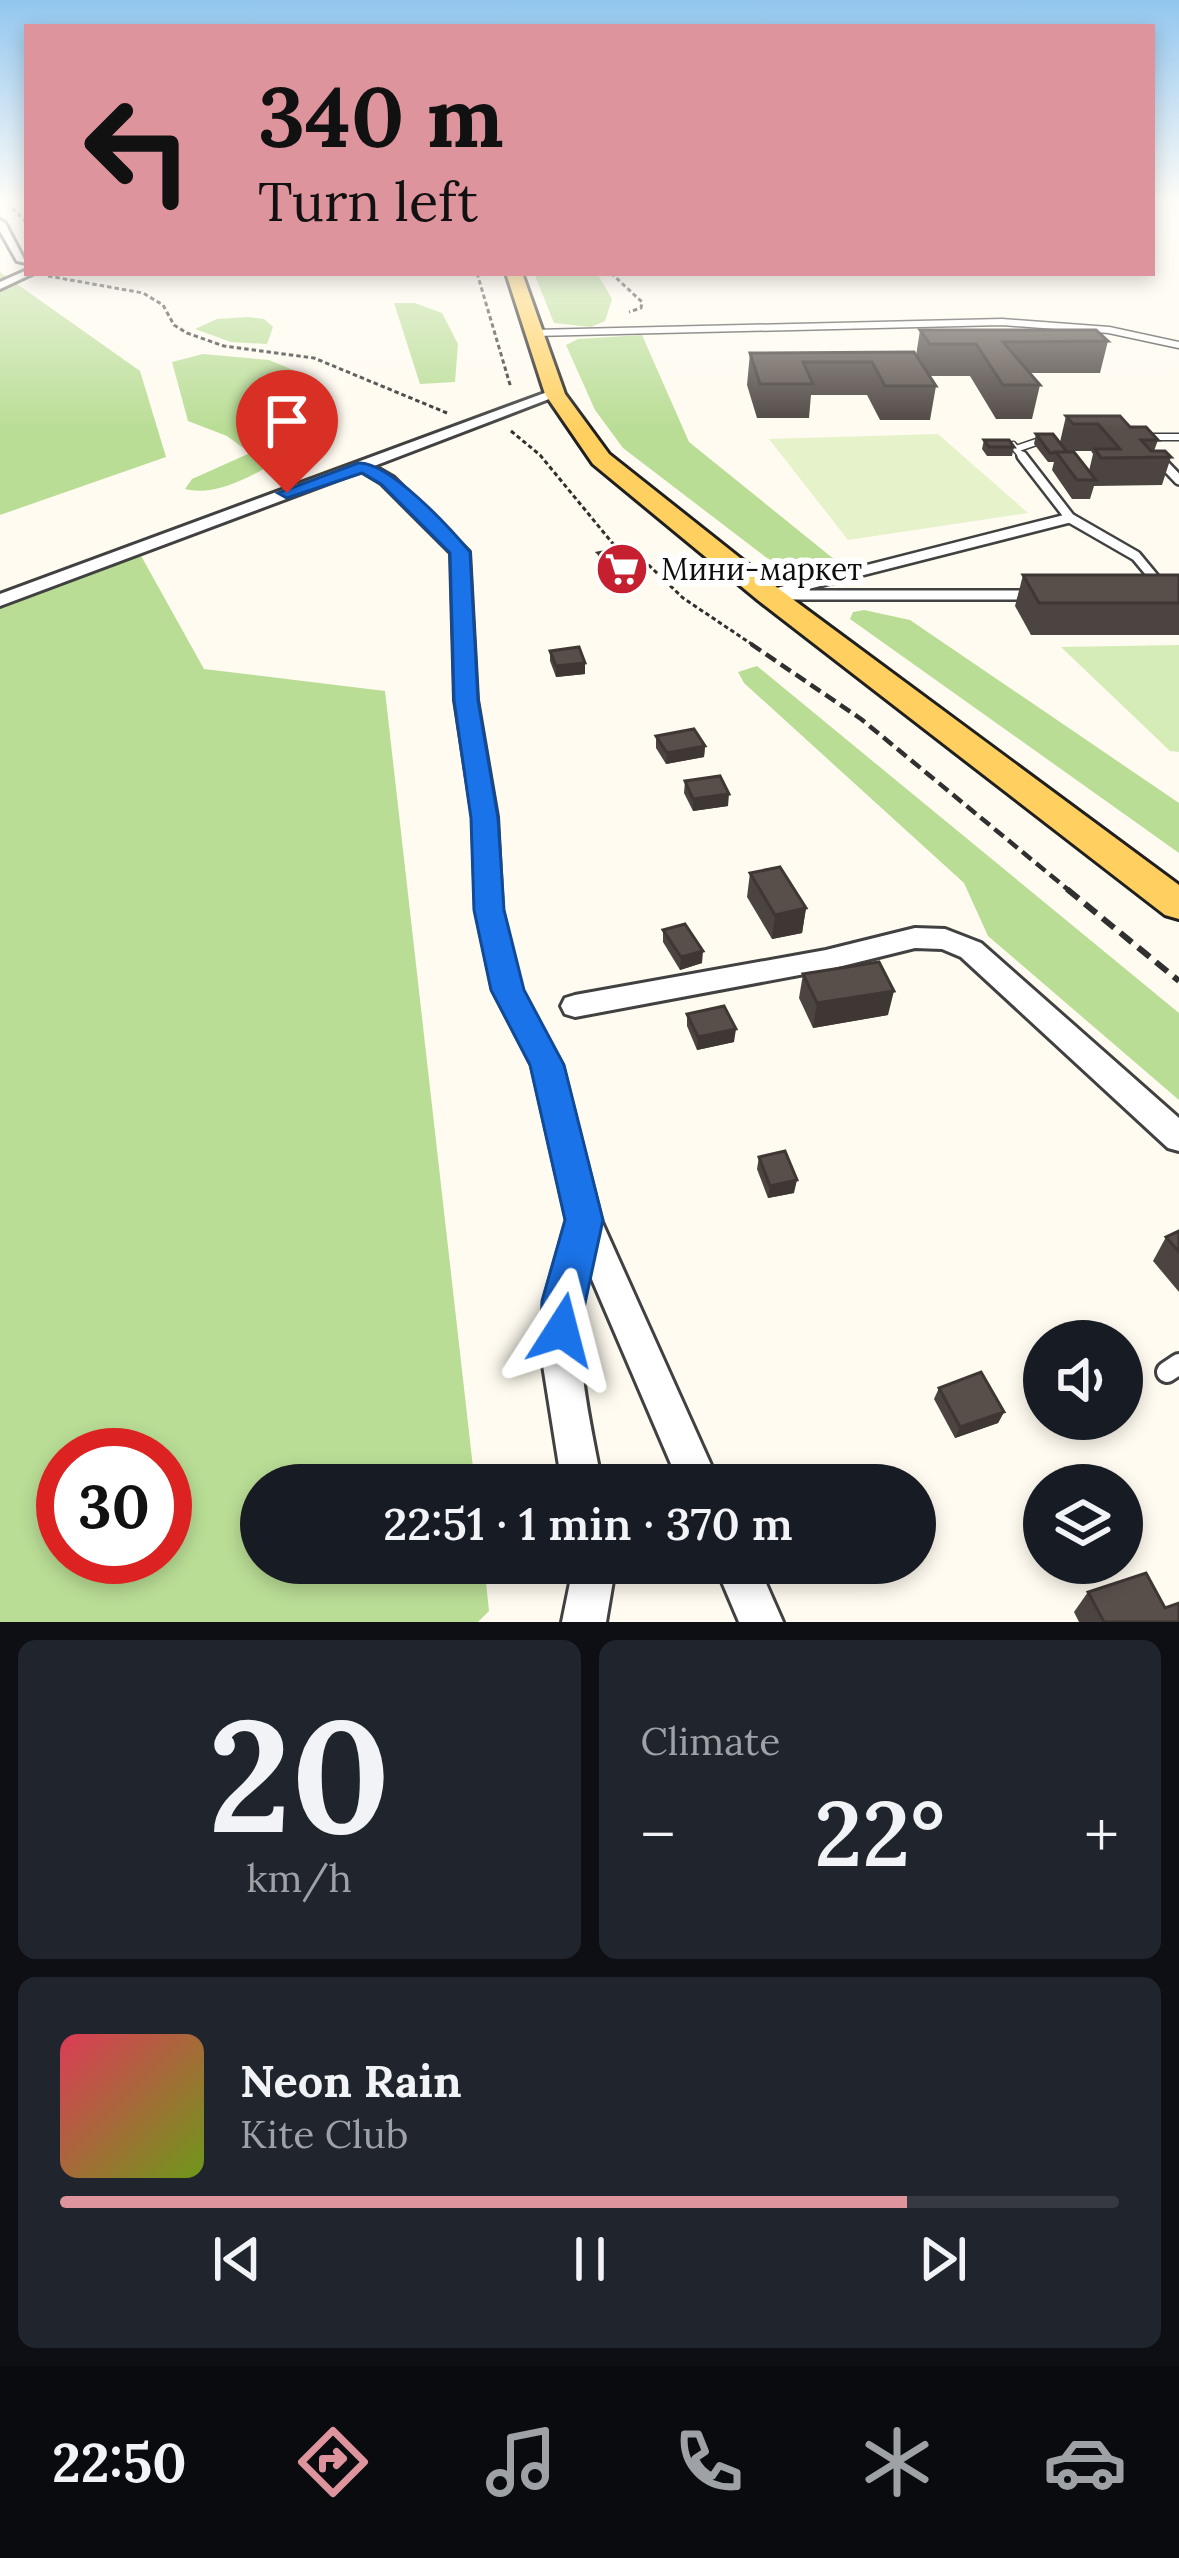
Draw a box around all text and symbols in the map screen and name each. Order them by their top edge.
text: 340 m [258,62,504,170]
icon: left [60,72,216,228]
text: Turn left [258,167,478,236]
pin [236,370,338,493]
icon: arrive [254,388,320,454]
supermarket icon: Мини-маркет [594,541,650,597]
place label: Мини-маркет [661,550,862,588]
position arrow [499,1267,625,1393]
map controls [1023,1320,1143,1584]
button: sound [1023,1320,1143,1440]
speed limit sign: 30 [36,1428,192,1584]
button: layers [1023,1464,1143,1584]
text: 22:51 · 1 min · 370 m [383,1495,793,1552]
text: 20 [208,1675,390,1875]
text: Climate [641,1716,780,1766]
text: 22° [814,1775,945,1891]
text: − [641,1792,675,1876]
text: + [1084,1792,1119,1876]
text: km/h [247,1853,352,1903]
text: Neon Rain [240,2052,462,2109]
text: Kite Club [240,2109,409,2159]
icon: previous [204,2226,270,2292]
icon: pause [557,2226,623,2292]
icon: next [910,2226,976,2292]
icon: directions [291,2420,375,2504]
icon: music [479,2420,563,2504]
icon: phone [667,2420,751,2504]
icon: climate [855,2420,939,2504]
icon: car [1043,2420,1127,2504]
text: 22:50 [52,2428,187,2497]

